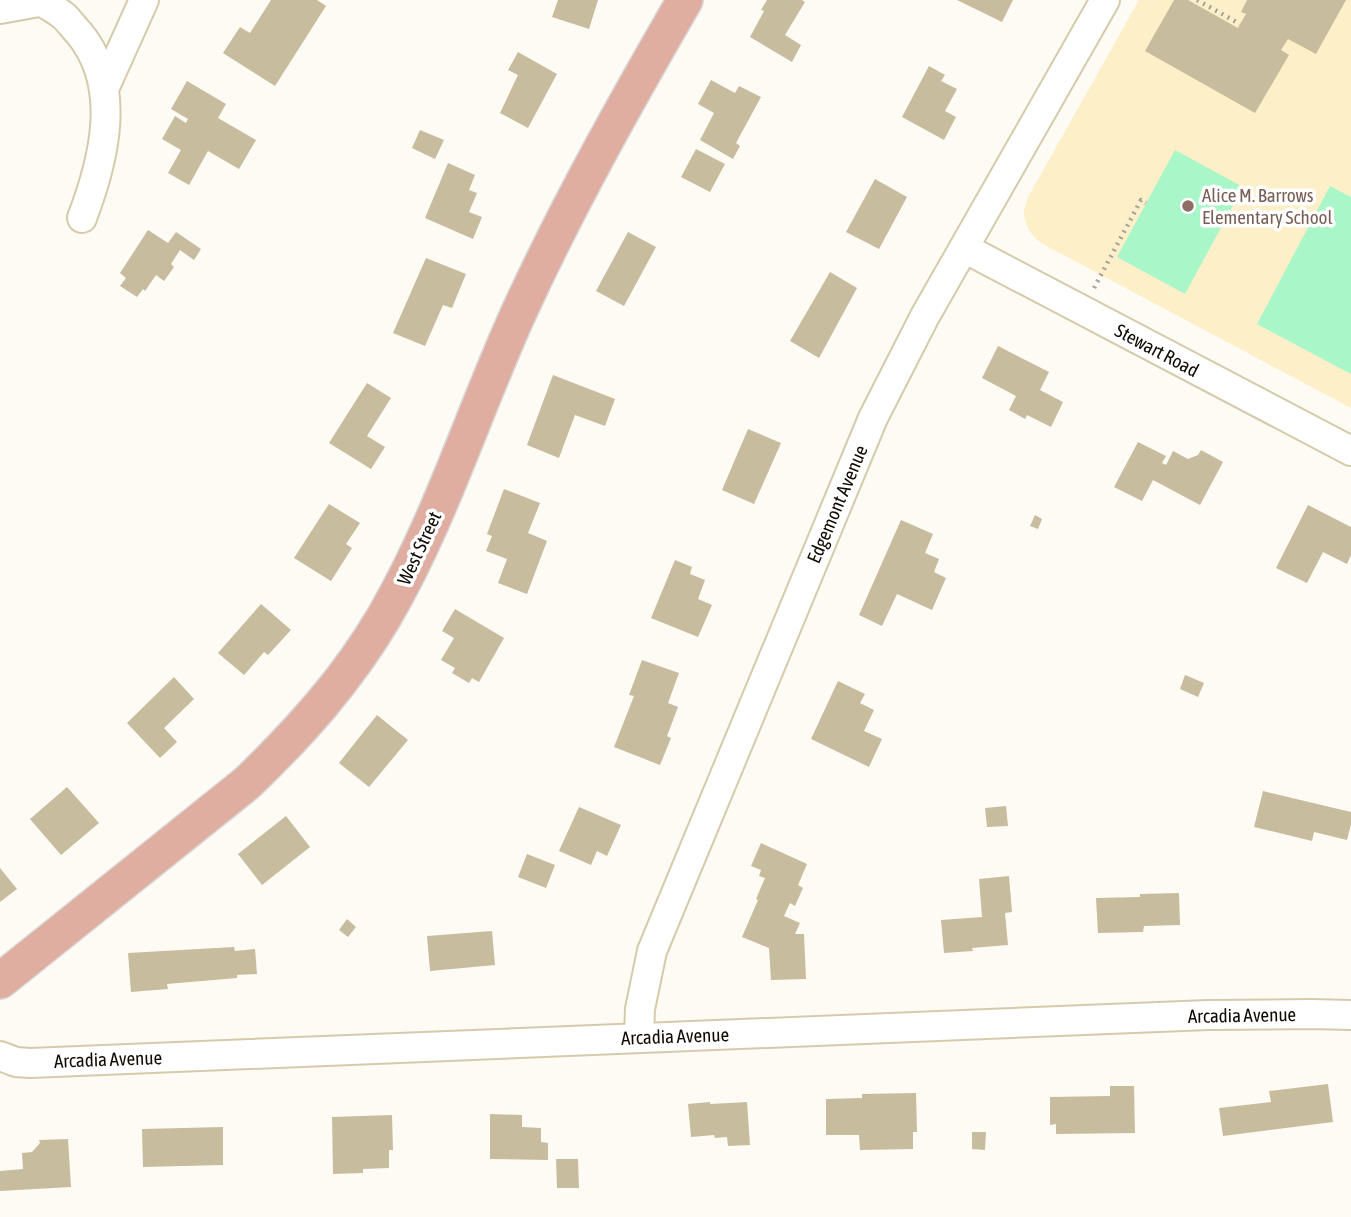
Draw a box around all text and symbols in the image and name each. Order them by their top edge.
place label: Alice M. Barrows Elementary School [1202,184,1333,228]
marker: Alice M. Barrows Elementary School [1180,198,1196,214]
street label: Stewart Road [1111,319,1203,381]
street label: Edgemont Avenue [802,442,872,566]
street label: West Street [392,508,446,588]
street label: Arcadia Avenue [1188,1003,1296,1027]
street label: Arcadia Avenue [621,1023,729,1049]
street label: Arcadia Avenue [54,1046,162,1072]

